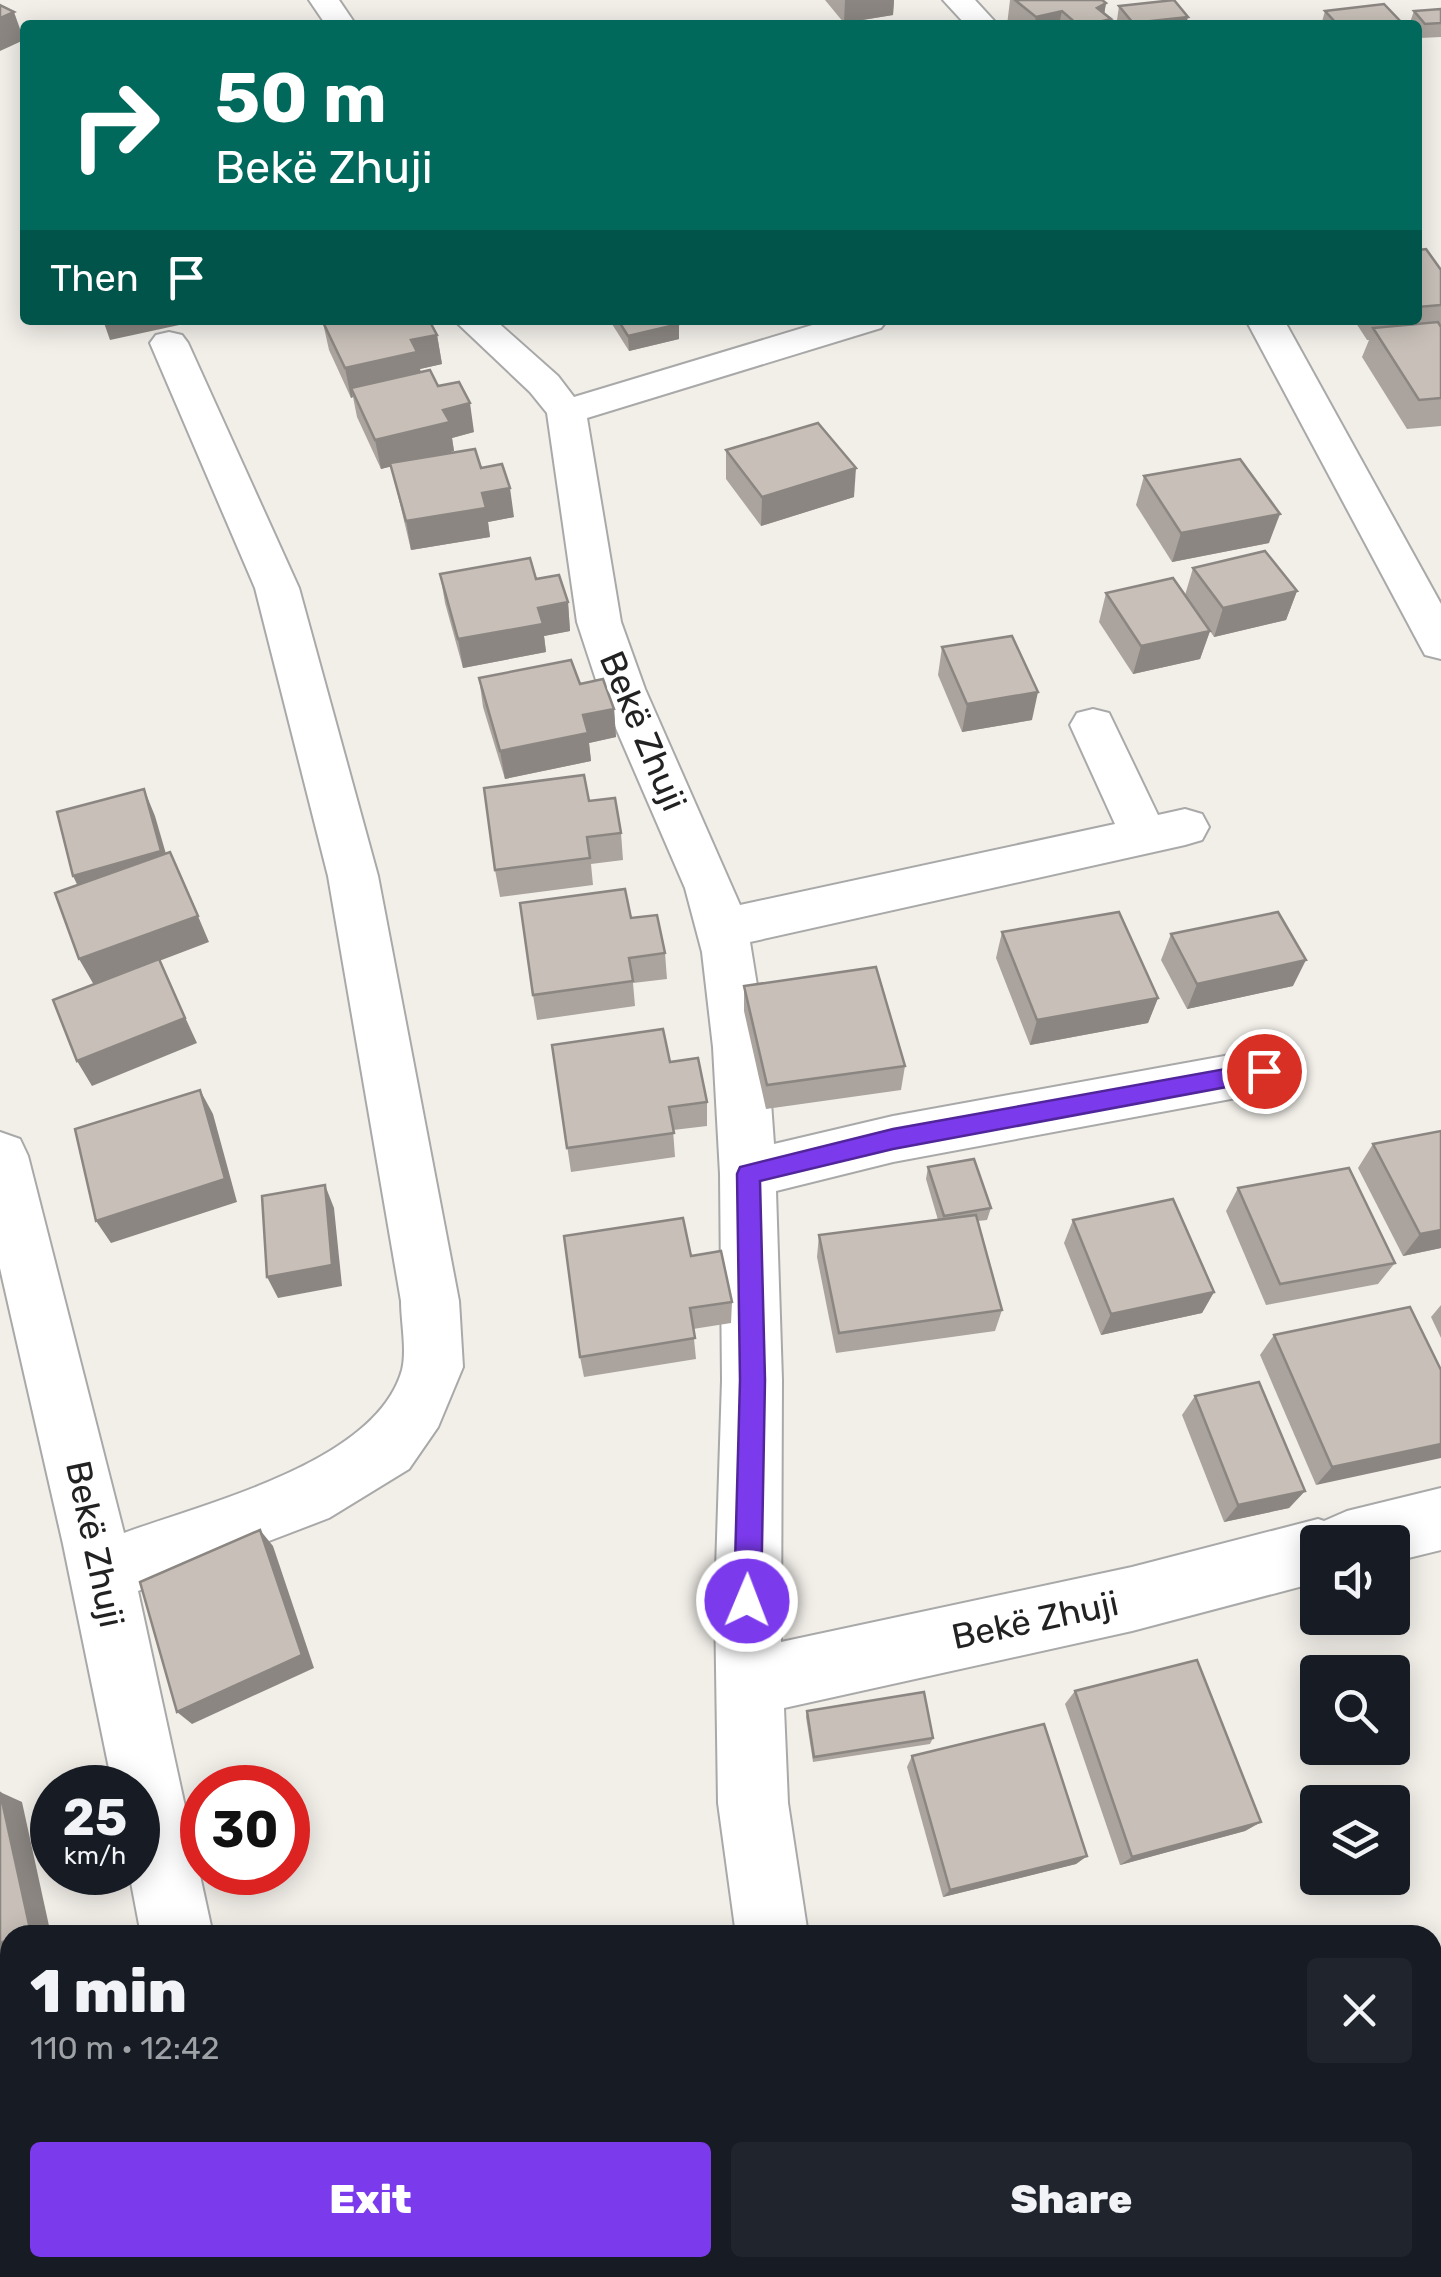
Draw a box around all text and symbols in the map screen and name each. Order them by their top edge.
text: 50 m [215,57,387,140]
icon: right [50,60,180,190]
text: Bekë Zhuji [215,141,433,194]
icon: arrive [159,250,214,305]
text: Then [50,255,139,301]
street label: Bekë Zhuji [591,645,695,817]
pin [1222,1029,1307,1114]
icon: arrive [1237,1044,1292,1099]
street label: Bekë Zhuji [57,1457,133,1631]
map controls [1300,1525,1410,1895]
button: sound [1300,1525,1410,1635]
position arrow [695,1549,799,1653]
street label: Bekë Zhuji [948,1582,1122,1658]
button: search [1300,1655,1410,1765]
speed limit sign: 30 [180,1765,310,1895]
button: layers [1300,1785,1410,1895]
text: 25 [63,1788,127,1848]
text: km/h [64,1841,126,1870]
text: 1 min [30,1956,187,2027]
button: close [1307,1958,1412,2063]
text: 110 m · 12:42 [30,2029,220,2067]
button: Exit [30,2142,711,2257]
button: Share [731,2142,1412,2257]

